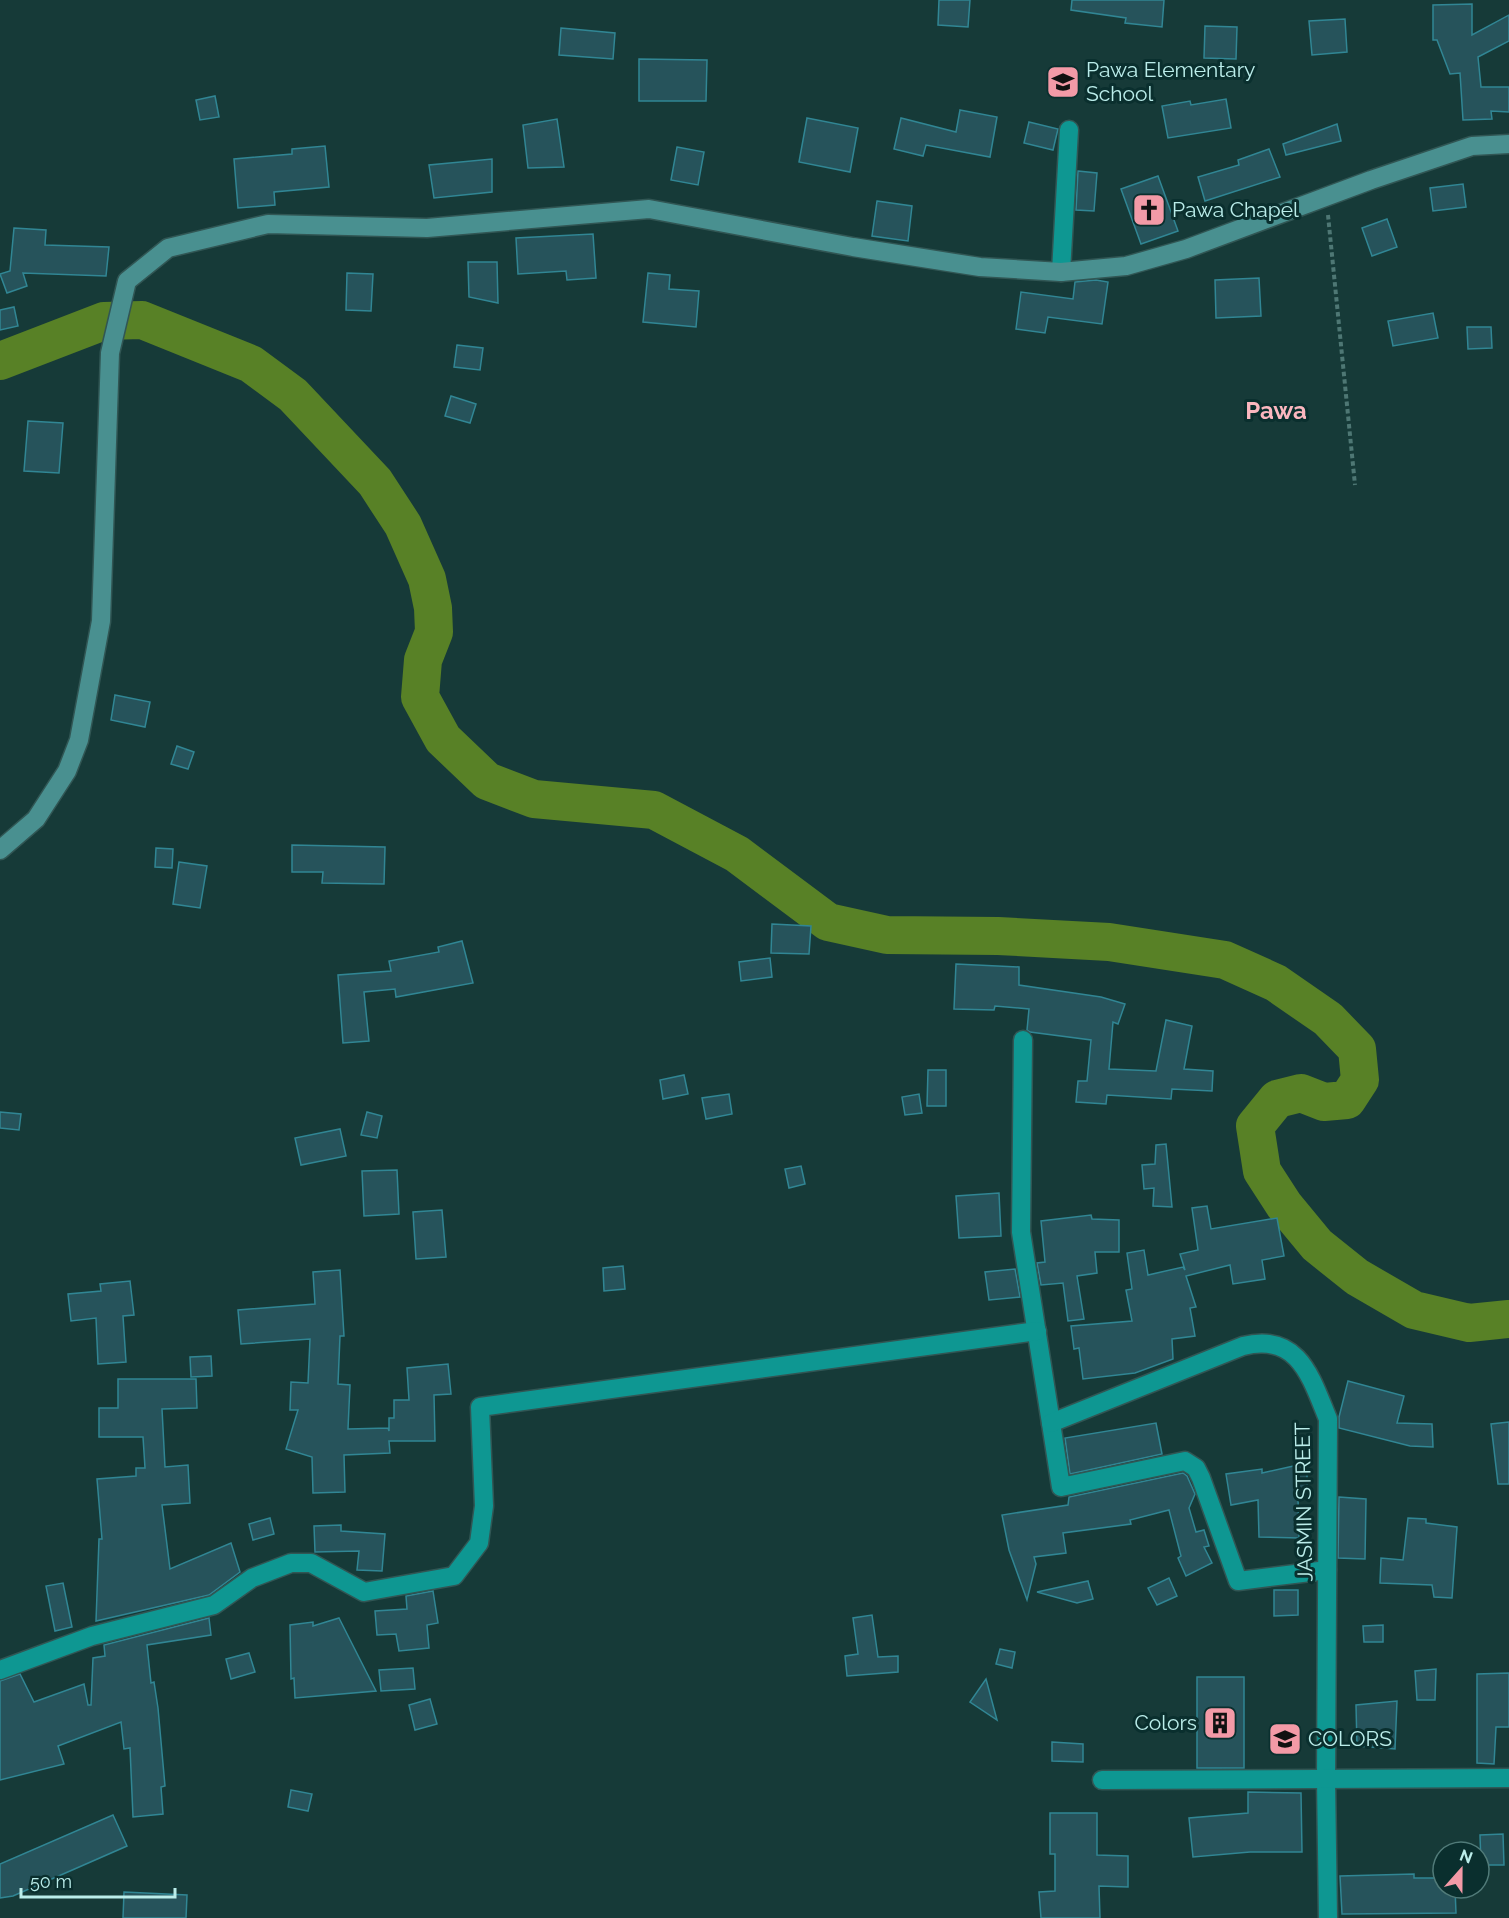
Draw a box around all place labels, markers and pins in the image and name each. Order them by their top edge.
place label: Pawa Elementary School [1086,57,1255,106]
school or university icon: Pawa Elementary School [1045,64,1081,100]
church icon: Pawa Chapel [1131,192,1167,228]
place label: Pawa Chapel [1172,197,1299,222]
building icon: Colors [1202,1705,1238,1741]
place label: Colors [1134,1710,1197,1735]
school or university icon: COLORS [1267,1721,1303,1757]
place label: COLORS [1308,1726,1392,1751]

